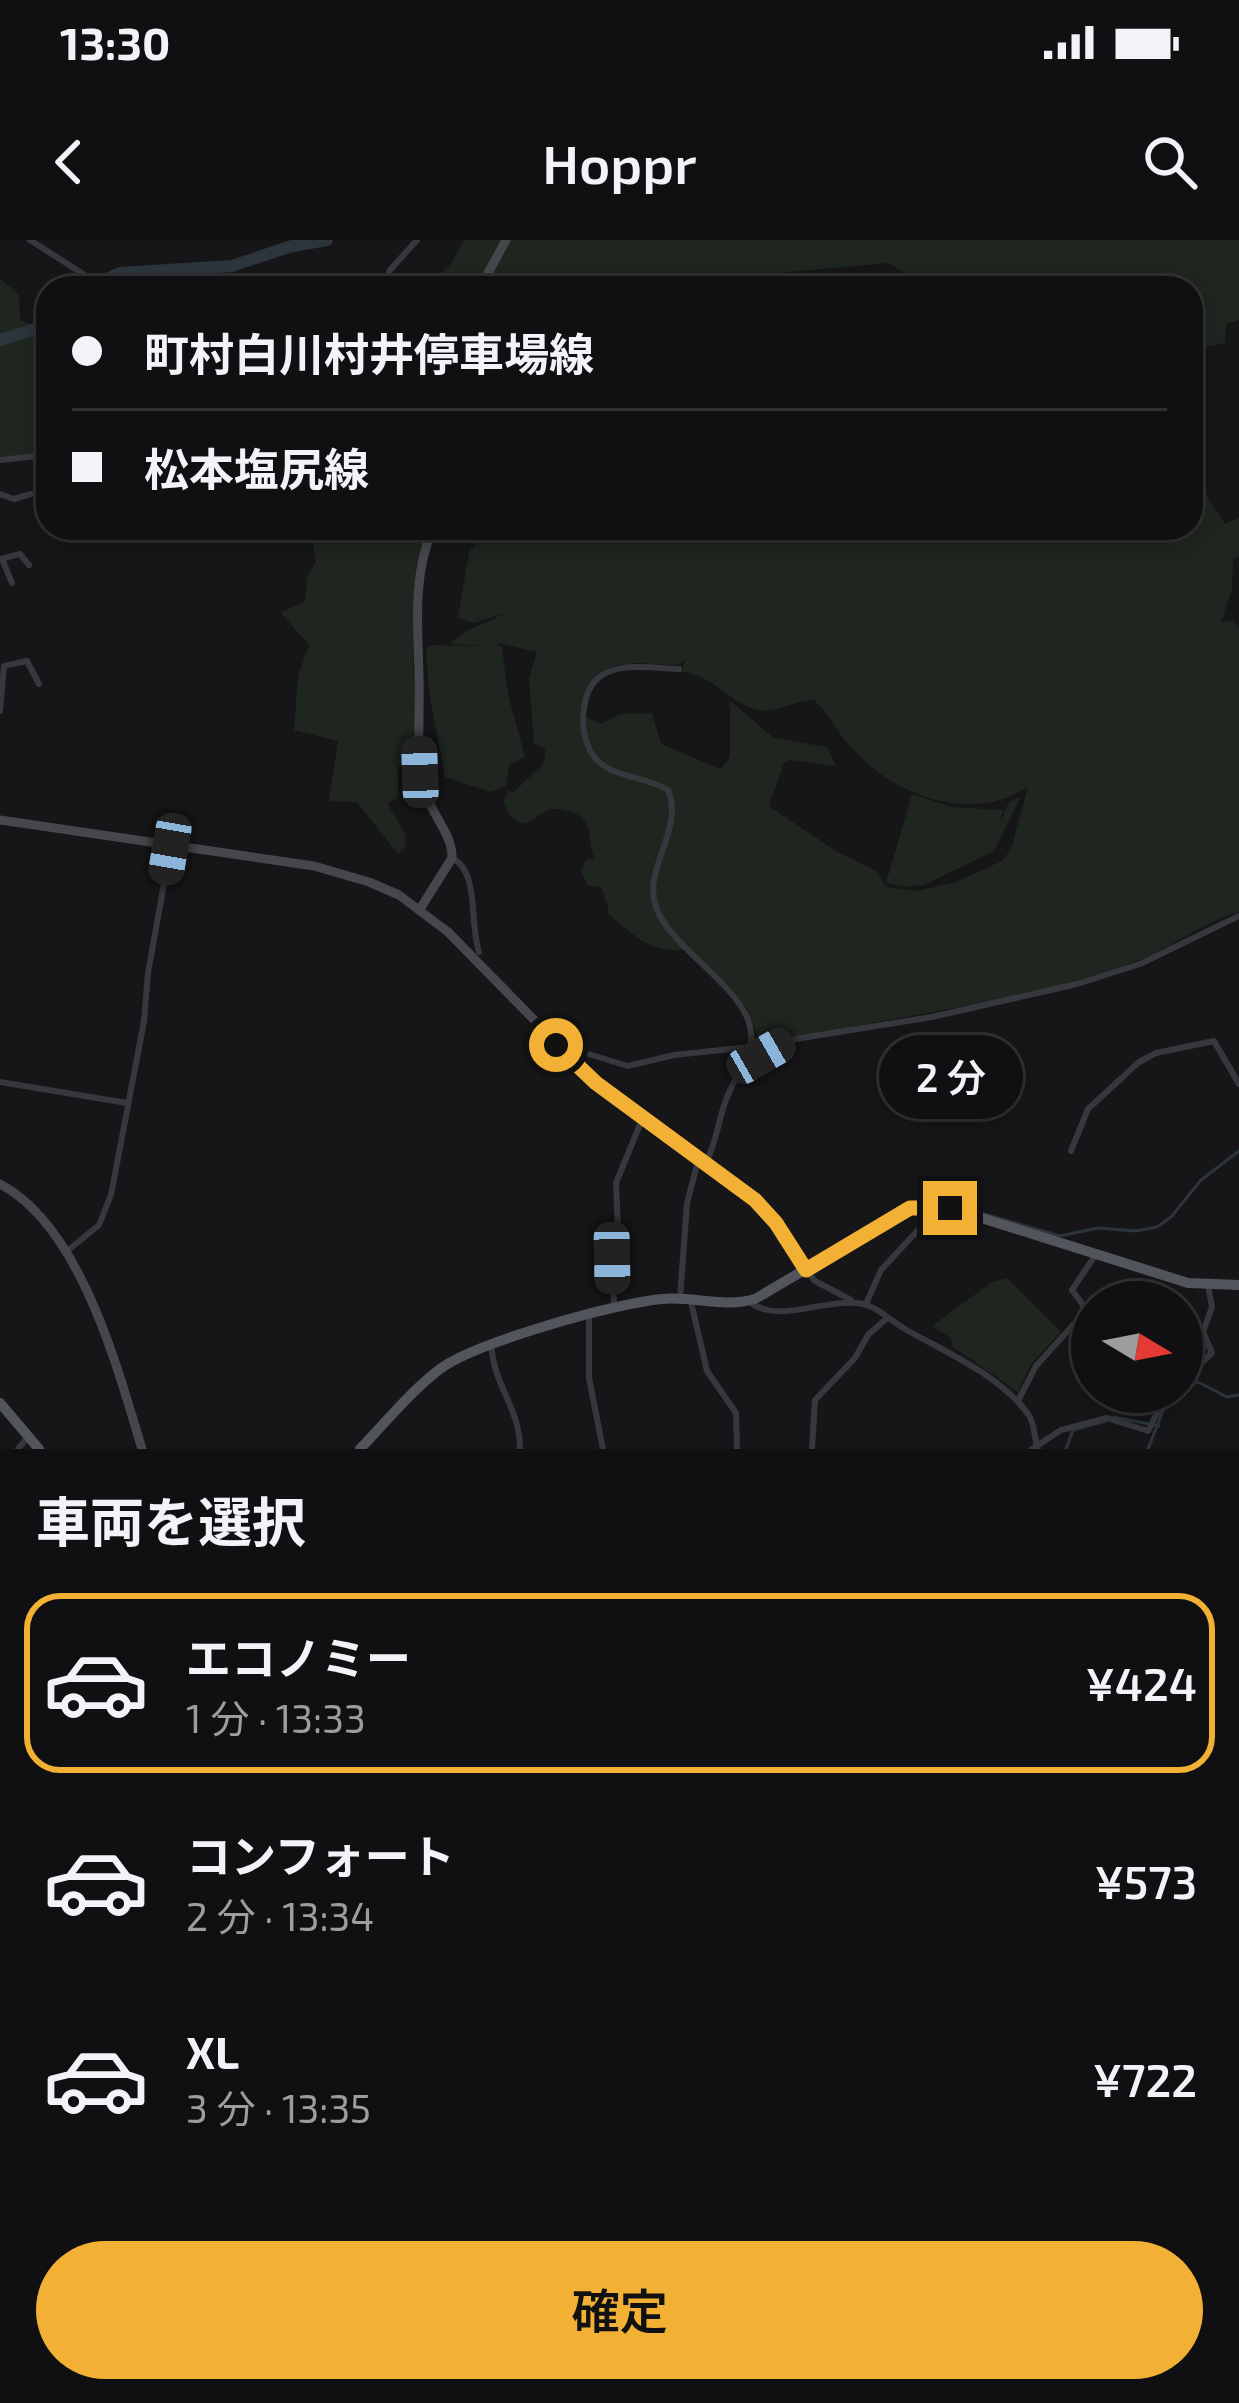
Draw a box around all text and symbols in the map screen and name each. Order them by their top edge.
text: 13:30 [60,15,170,69]
icon: back [36,129,102,195]
icon: search [1137,129,1203,195]
text: Hoppr [542,130,697,195]
text: 町村白川村井停車場線 [144,326,594,380]
text: 松本塩尻線 [144,441,369,495]
car [401,735,439,809]
car [146,810,194,888]
route start [529,1018,583,1072]
car [721,1022,801,1090]
callout: 2 分 [878,1034,1022,1118]
text: 2 分 [916,1053,986,1100]
route end [923,1181,977,1235]
car [593,1222,631,1294]
north arrow [1071,1281,1203,1413]
map controls [1071,1281,1203,1413]
text: 車両を選択 [36,1488,306,1553]
icon: car [42,1629,150,1737]
text: エコノミー [186,1630,411,1684]
text: ¥424 [1086,1656,1197,1710]
text: 1 分 · 13:33 [186,1694,366,1741]
icon: car [42,1827,150,1935]
text: コンフォート [186,1828,455,1882]
text: ¥573 [1095,1854,1197,1908]
text: 2 分 · 13:34 [186,1892,374,1939]
text: XL [186,2024,239,2078]
icon: car [42,2025,150,2133]
text: ¥722 [1093,2052,1197,2106]
text: 3 分 · 13:35 [186,2084,371,2131]
button: 確定 [36,2241,1203,2379]

